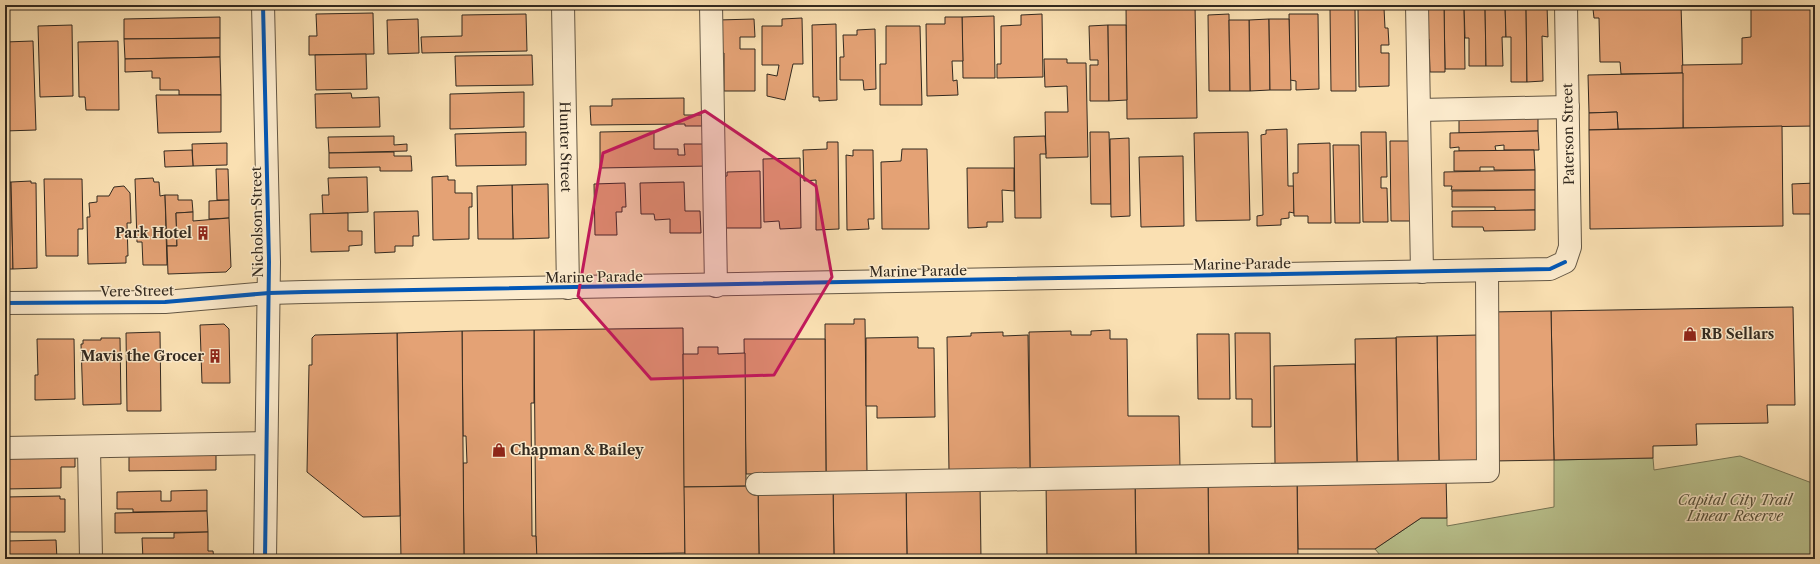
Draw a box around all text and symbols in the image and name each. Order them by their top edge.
street label: Paterson Street [1558,83,1578,185]
street label: Hunter Street [556,101,575,193]
street label: Nicholson Street [247,166,267,278]
place label: Park Hotel [115,224,192,242]
building icon: Park Hotel [195,225,211,241]
street label: Marine Parade [1193,254,1291,274]
street label: Marine Parade [869,261,967,281]
street label: Marine Parade [545,267,643,287]
street label: Vere Street [99,281,174,301]
place label: RB Sellars [1701,325,1774,343]
shop icon: RB Sellars [1682,326,1698,342]
place label: Mavis the Grocer [80,347,204,365]
building icon: Mavis the Grocer [207,348,223,364]
place label: Chapman & Bailey [510,441,644,459]
shop icon: Chapman & Bailey [491,442,507,458]
park label: Capital City Trail Linear Reserve [1678,491,1794,525]

